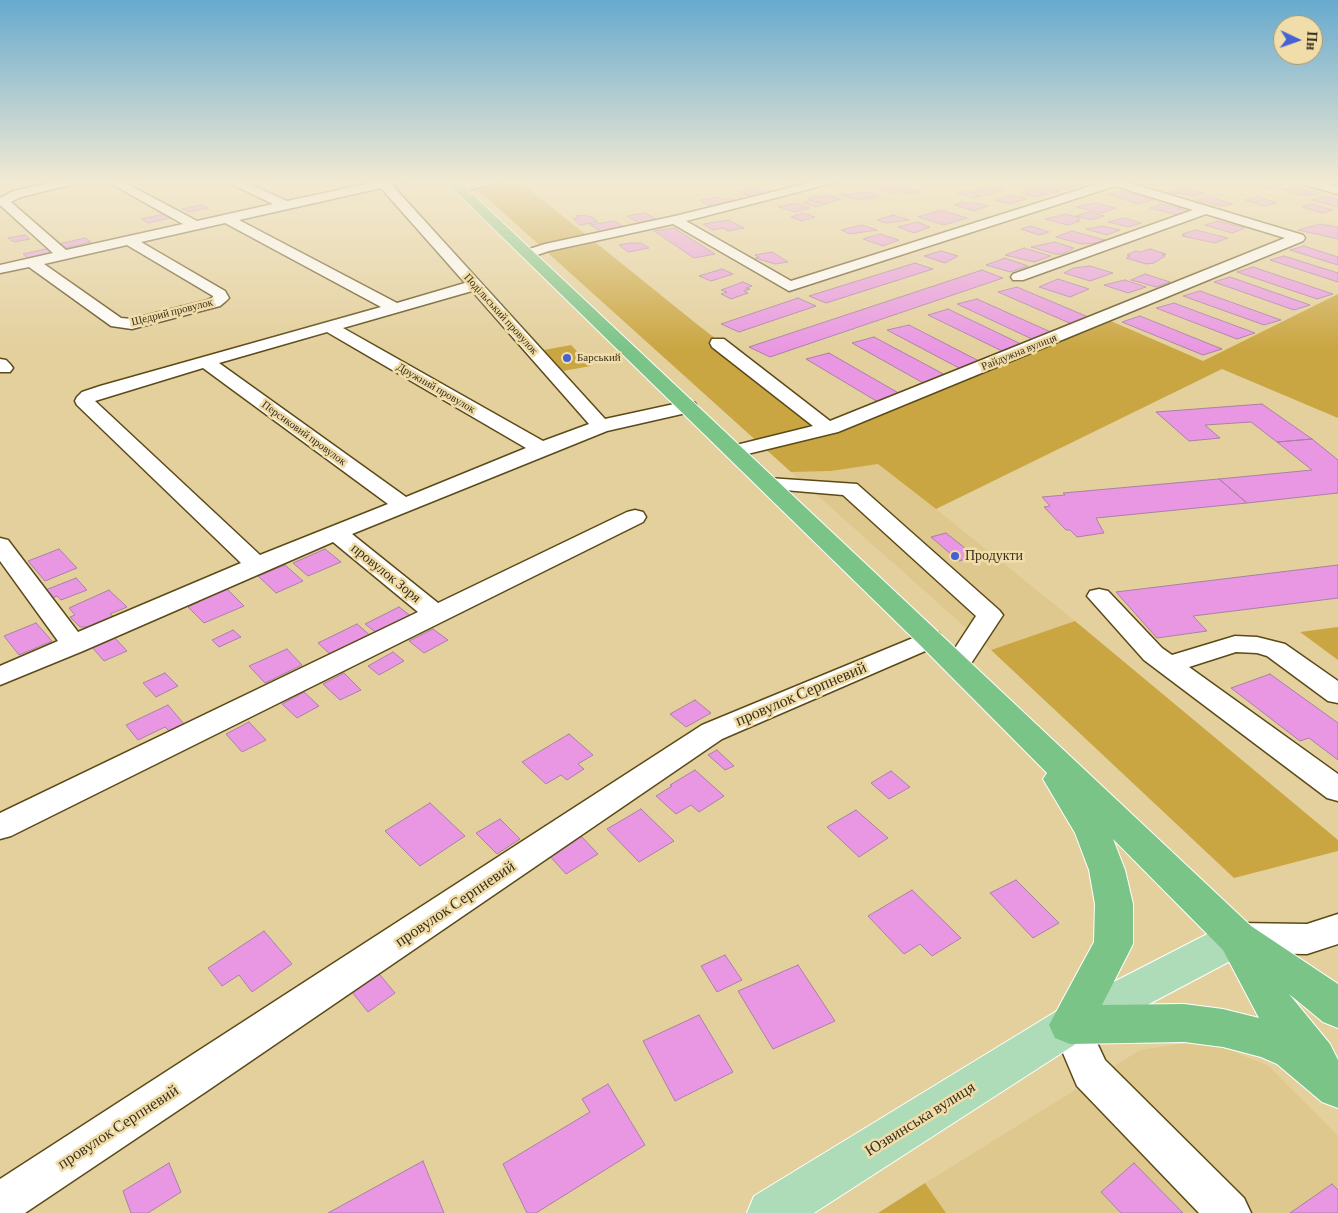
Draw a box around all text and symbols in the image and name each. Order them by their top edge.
north arrow [1273,15,1323,65]
text: Пн [1303,31,1320,51]
street label: Подільський провулок [461,271,541,357]
street label: Щедрий провулок [130,295,214,329]
street label: Райдужна вулиця [979,331,1059,373]
place label: Барський [577,351,621,365]
marker: Барський [561,352,573,364]
street label: Дружний провулок [394,360,478,416]
street label: Персиковий провулок [259,398,349,468]
street label: провулок Зоря [348,540,424,606]
place label: Продукти [965,548,1023,564]
marker: Продукти [949,550,961,562]
street label: провулок Серпневий [733,658,869,730]
street label: провулок Серпневий [391,857,519,951]
street label: Юзвинська вулиця [861,1077,979,1161]
street label: провулок Серпневий [54,1081,182,1173]

